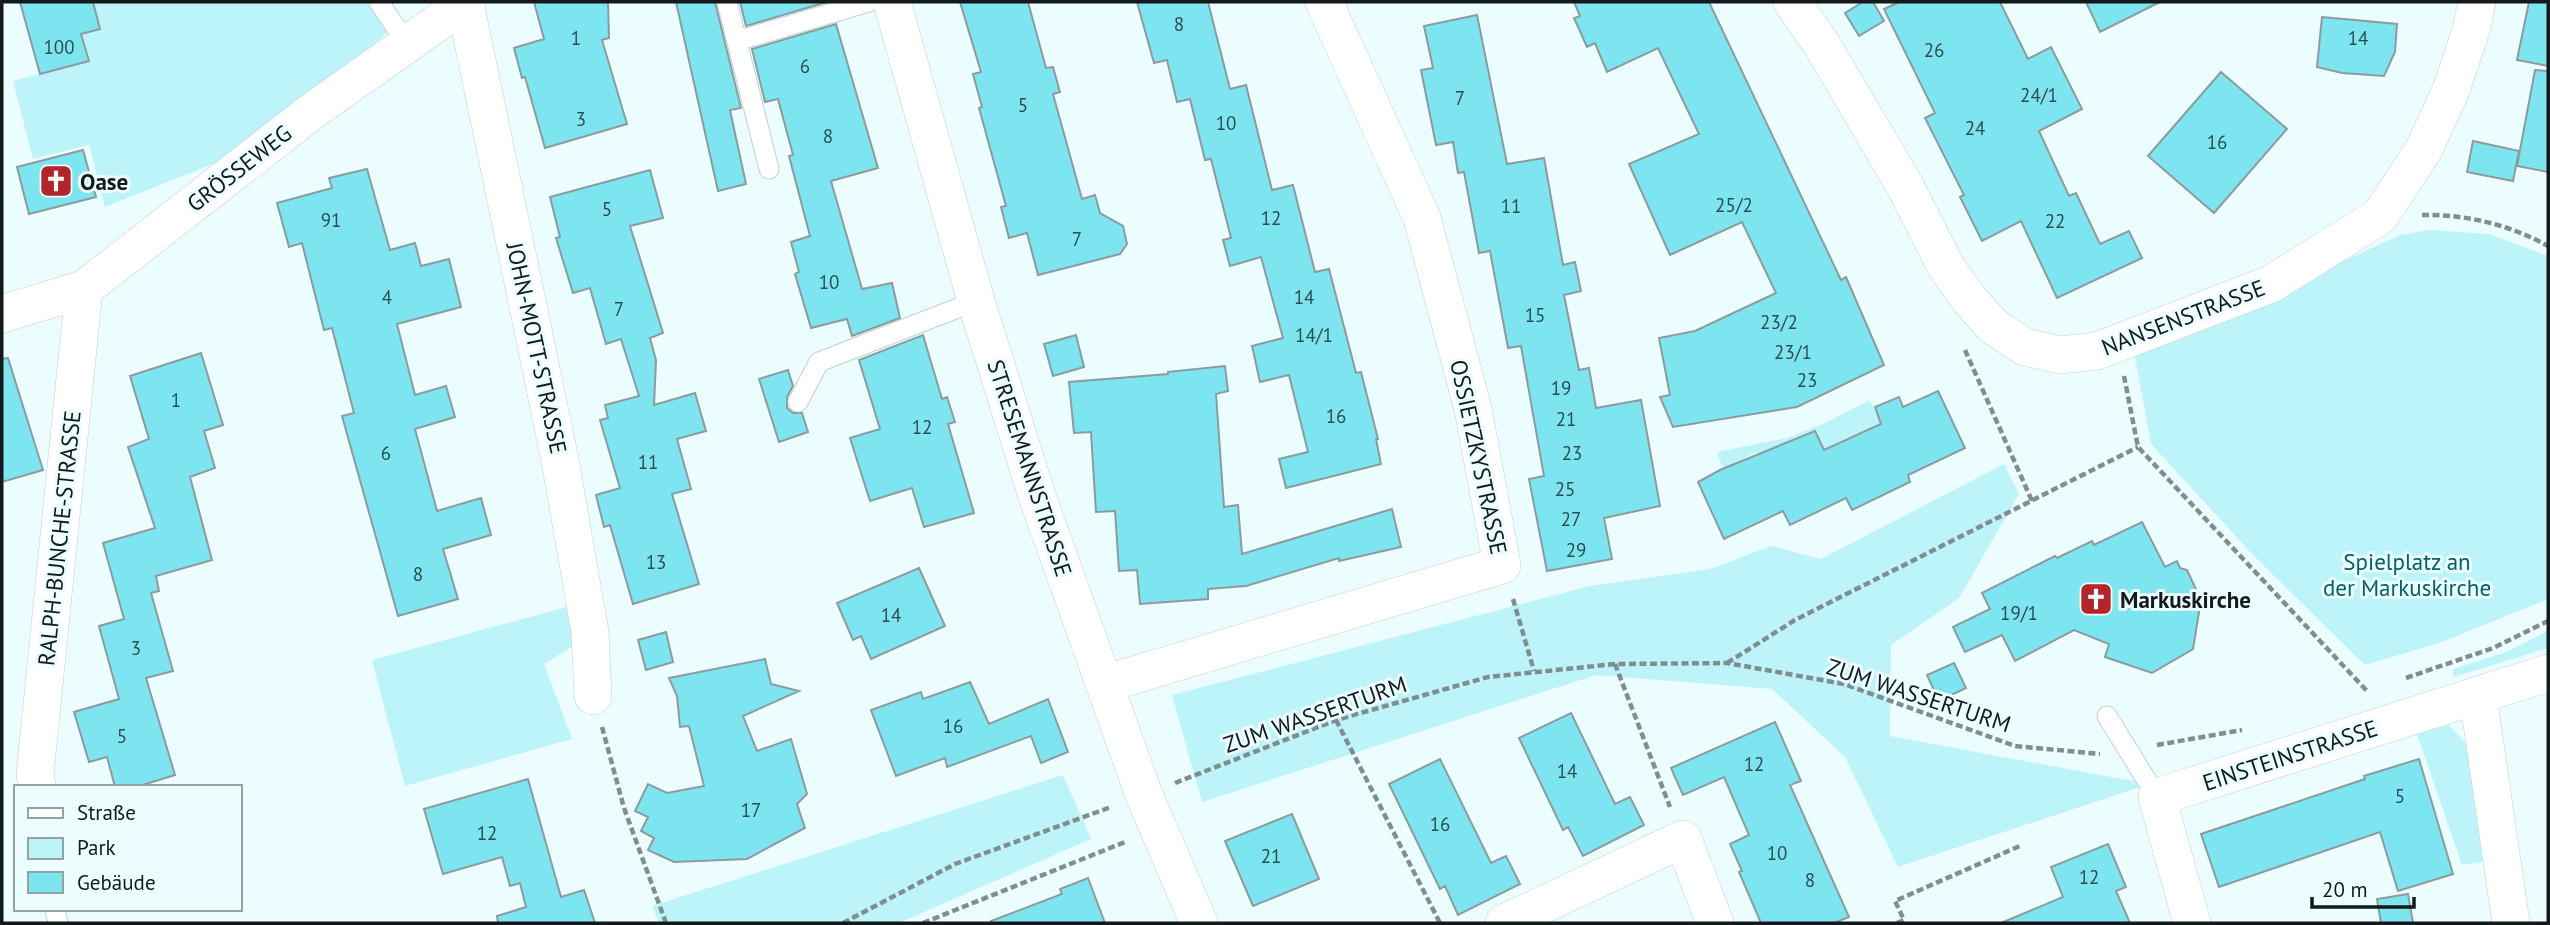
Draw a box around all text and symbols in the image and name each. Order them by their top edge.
house number: 8 [1174,12,1184,36]
house number: 1 [571,26,581,50]
house number: 14 [2348,26,2368,50]
house number: 100 [43,35,75,59]
house number: 26 [1924,38,1944,62]
house number: 6 [800,54,810,78]
house number: 24/1 [2020,83,2058,107]
house number: 7 [1455,86,1465,110]
house number: 5 [1018,93,1028,117]
house number: 3 [576,107,586,131]
house number: 10 [1216,111,1236,135]
house number: 24 [1965,116,1985,140]
street label: GRÖSSEWEG [181,118,297,218]
house number: 8 [823,124,833,148]
house number: 16 [2207,130,2227,154]
church icon: Oase [37,162,75,200]
place label: Oase [80,167,128,196]
house number: 25/2 [1715,193,1753,217]
house number: 11 [1501,194,1521,218]
house number: 5 [602,197,612,221]
house number: 12 [1261,206,1281,230]
house number: 91 [321,208,341,232]
house number: 22 [2045,209,2065,233]
house number: 7 [1072,227,1082,251]
street label: JOHN-MOTT-STRASSE [500,239,574,456]
house number: 10 [819,270,839,294]
street label: NANSENSTRASSE [2097,273,2269,361]
house number: 4 [382,285,392,309]
house number: 14 [1294,285,1314,309]
house number: 7 [614,297,624,321]
house number: 15 [1525,303,1545,327]
house number: 23/2 [1760,310,1798,334]
house number: 14/1 [1295,323,1333,347]
house number: 23/1 [1774,340,1812,364]
street label: STRESEMANNSTRASSE [981,356,1079,580]
street label: OSSIETZKYSTRASSE [1444,357,1514,557]
house number: 23 [1797,368,1817,392]
house number: 19 [1551,376,1571,400]
house number: 1 [171,388,181,412]
house number: 16 [1326,404,1346,428]
house number: 21 [1556,407,1576,431]
street label: RALPH-BUNCHE-STRASSE [31,409,87,667]
house number: 12 [912,415,932,439]
house number: 6 [381,441,391,465]
house number: 23 [1562,441,1582,465]
house number: 11 [638,450,658,474]
house number: 25 [1555,477,1575,501]
house number: 27 [1561,507,1581,531]
house number: 29 [1566,538,1586,562]
park label: Spielplatz an der Markuskirche [2323,547,2491,602]
house number: 13 [646,550,666,574]
house number: 8 [413,562,423,586]
church icon: Markuskirche [2077,580,2115,618]
place label: Markuskirche [2120,585,2251,614]
house number: 19/1 [2000,601,2038,625]
house number: 14 [881,603,901,627]
house number: 3 [131,636,141,660]
street label: ZUM WASSERTURM [1823,652,2015,738]
street label: ZUM WASSERTURM [1220,669,1410,759]
street label: EINSTEINSTRASSE [2199,713,2381,797]
house number: 16 [943,714,963,738]
house number: 5 [117,724,127,748]
house number: 12 [1744,752,1764,776]
house number: 14 [1557,759,1577,783]
house number: 5 [2395,784,2405,808]
legend [14,785,242,911]
house number: 17 [741,798,761,822]
text: Straße [77,799,136,826]
house number: 16 [1430,812,1450,836]
house number: 12 [477,821,497,845]
text: Park [77,834,116,861]
house number: 10 [1767,841,1787,865]
house number: 21 [1261,844,1281,868]
house number: 12 [2079,865,2099,889]
scale bar [2312,866,2414,910]
house number: 8 [1805,868,1815,892]
text: Gebäude [77,869,156,896]
text: 20 m [2322,876,2368,903]

